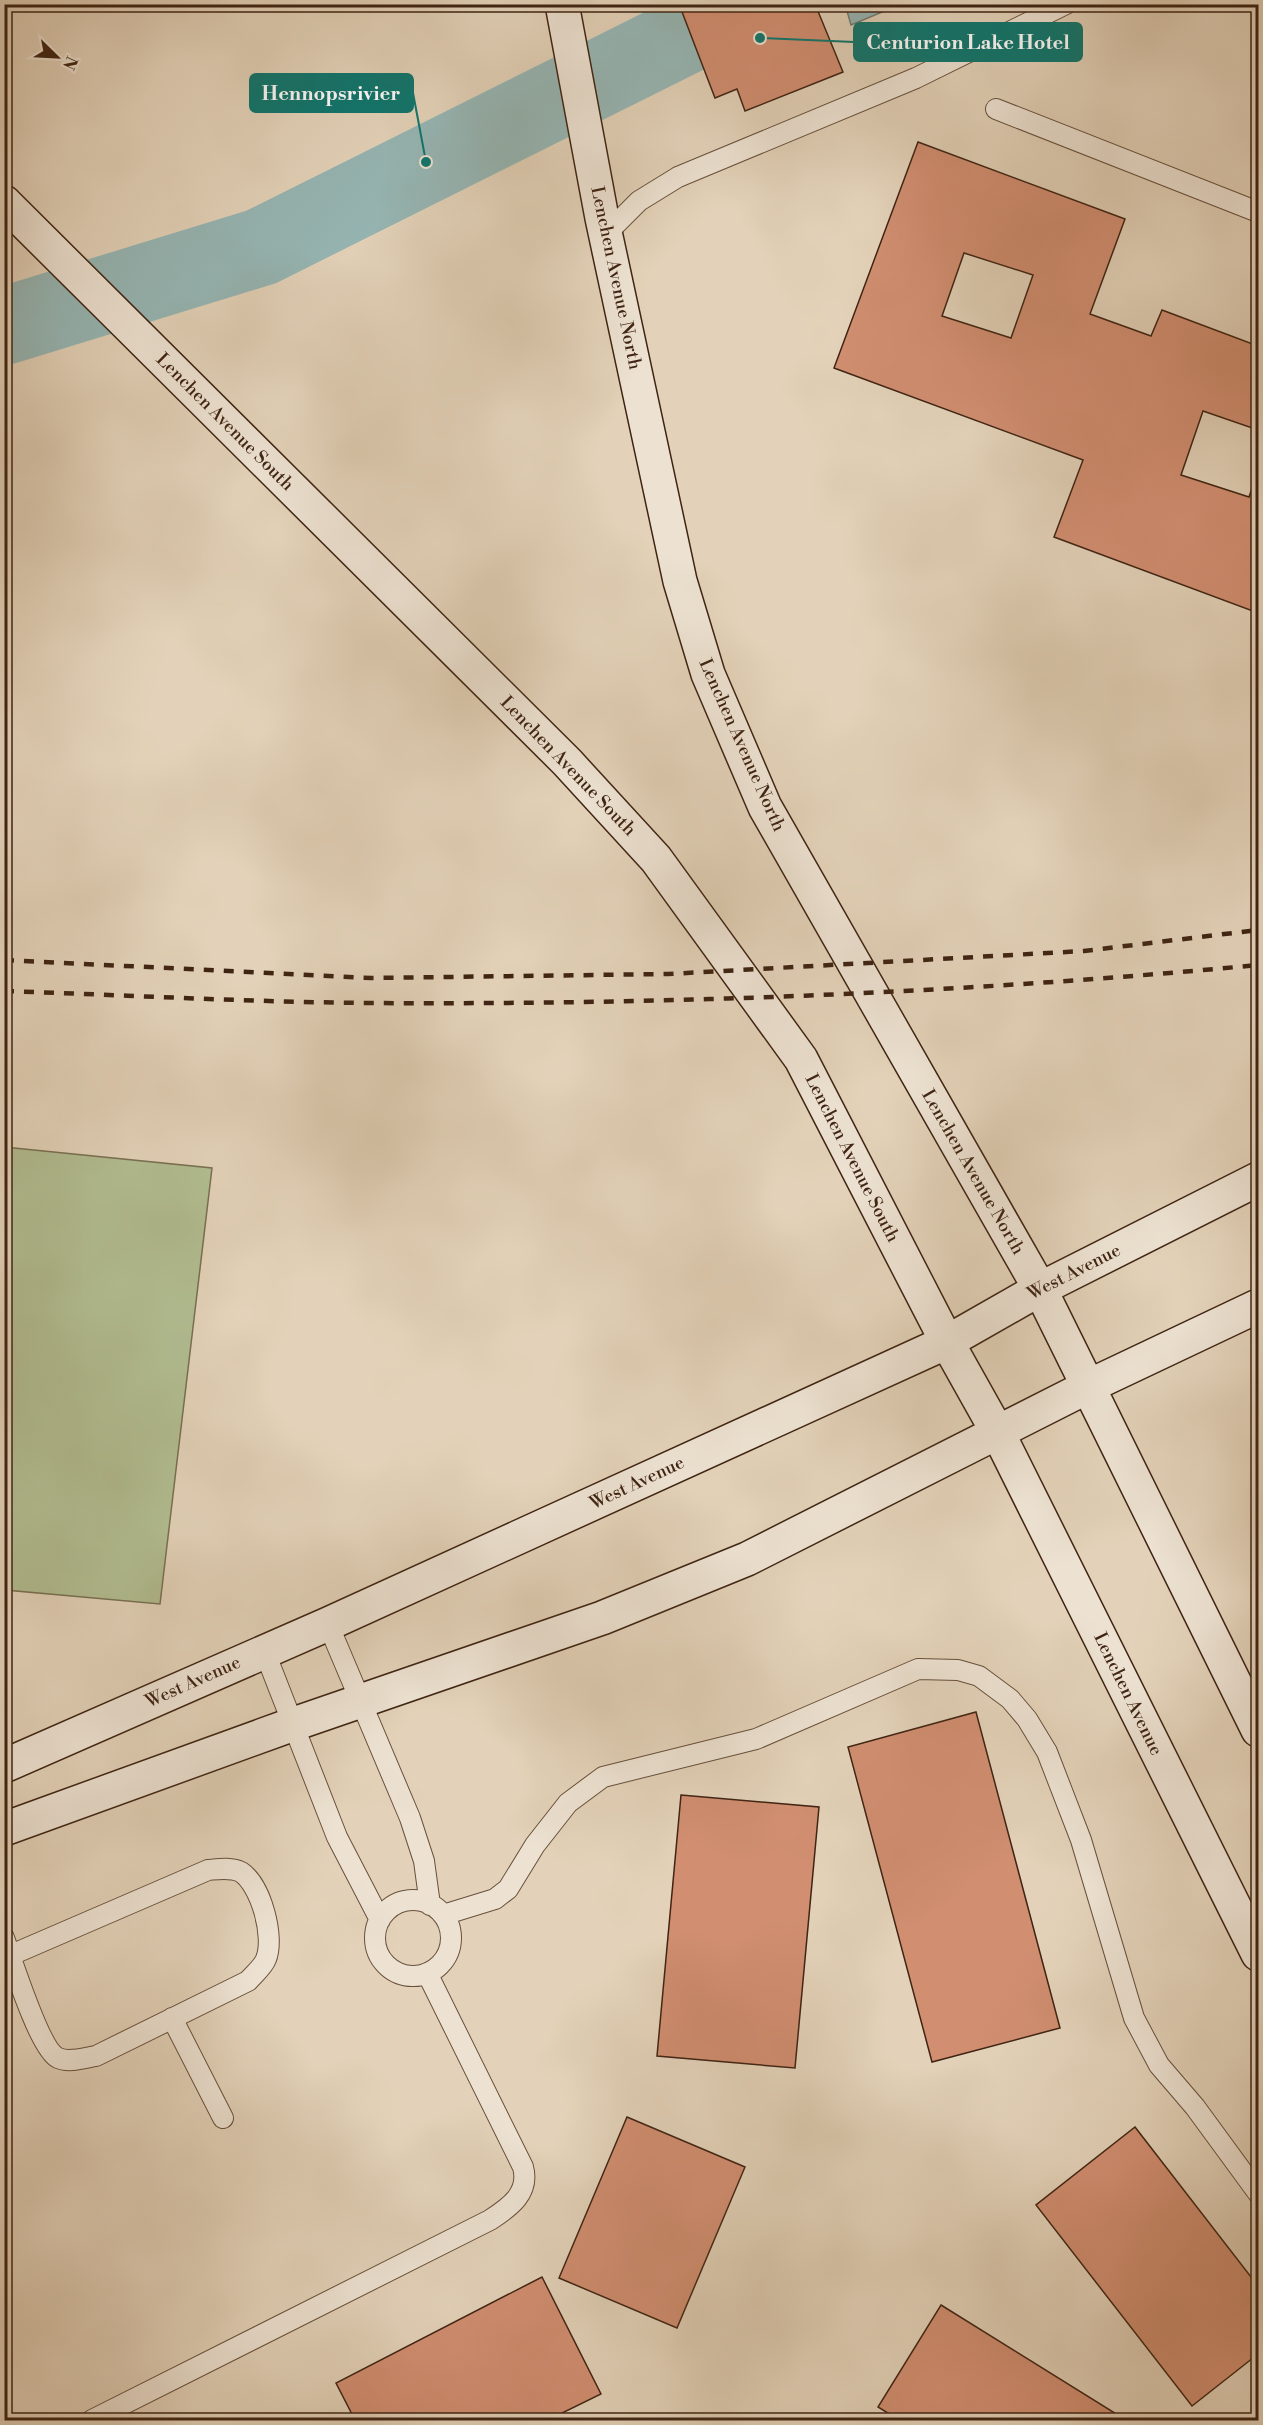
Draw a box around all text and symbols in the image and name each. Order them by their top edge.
callout: Centurion Lake Hotel [854,23,1082,61]
north arrow [27,27,87,87]
text: Centurion Lake Hotel [866,31,1070,56]
text: N [58,53,81,73]
callout: Hennopsrivier [250,74,413,112]
text: Hennopsrivier [262,82,400,107]
street label: Lenchen Avenue North [585,184,647,372]
street label: Lenchen Avenue South [151,348,299,496]
street label: Lenchen Avenue North [693,655,791,835]
street label: Lenchen Avenue South [495,691,641,841]
street label: Lenchen Avenue South [800,1070,905,1246]
street label: Lenchen Avenue North [916,1085,1030,1259]
street label: West Avenue [1023,1239,1125,1306]
street label: West Avenue [585,1451,688,1515]
street label: Lenchen Avenue [1088,1629,1168,1759]
street label: West Avenue [141,1651,244,1714]

